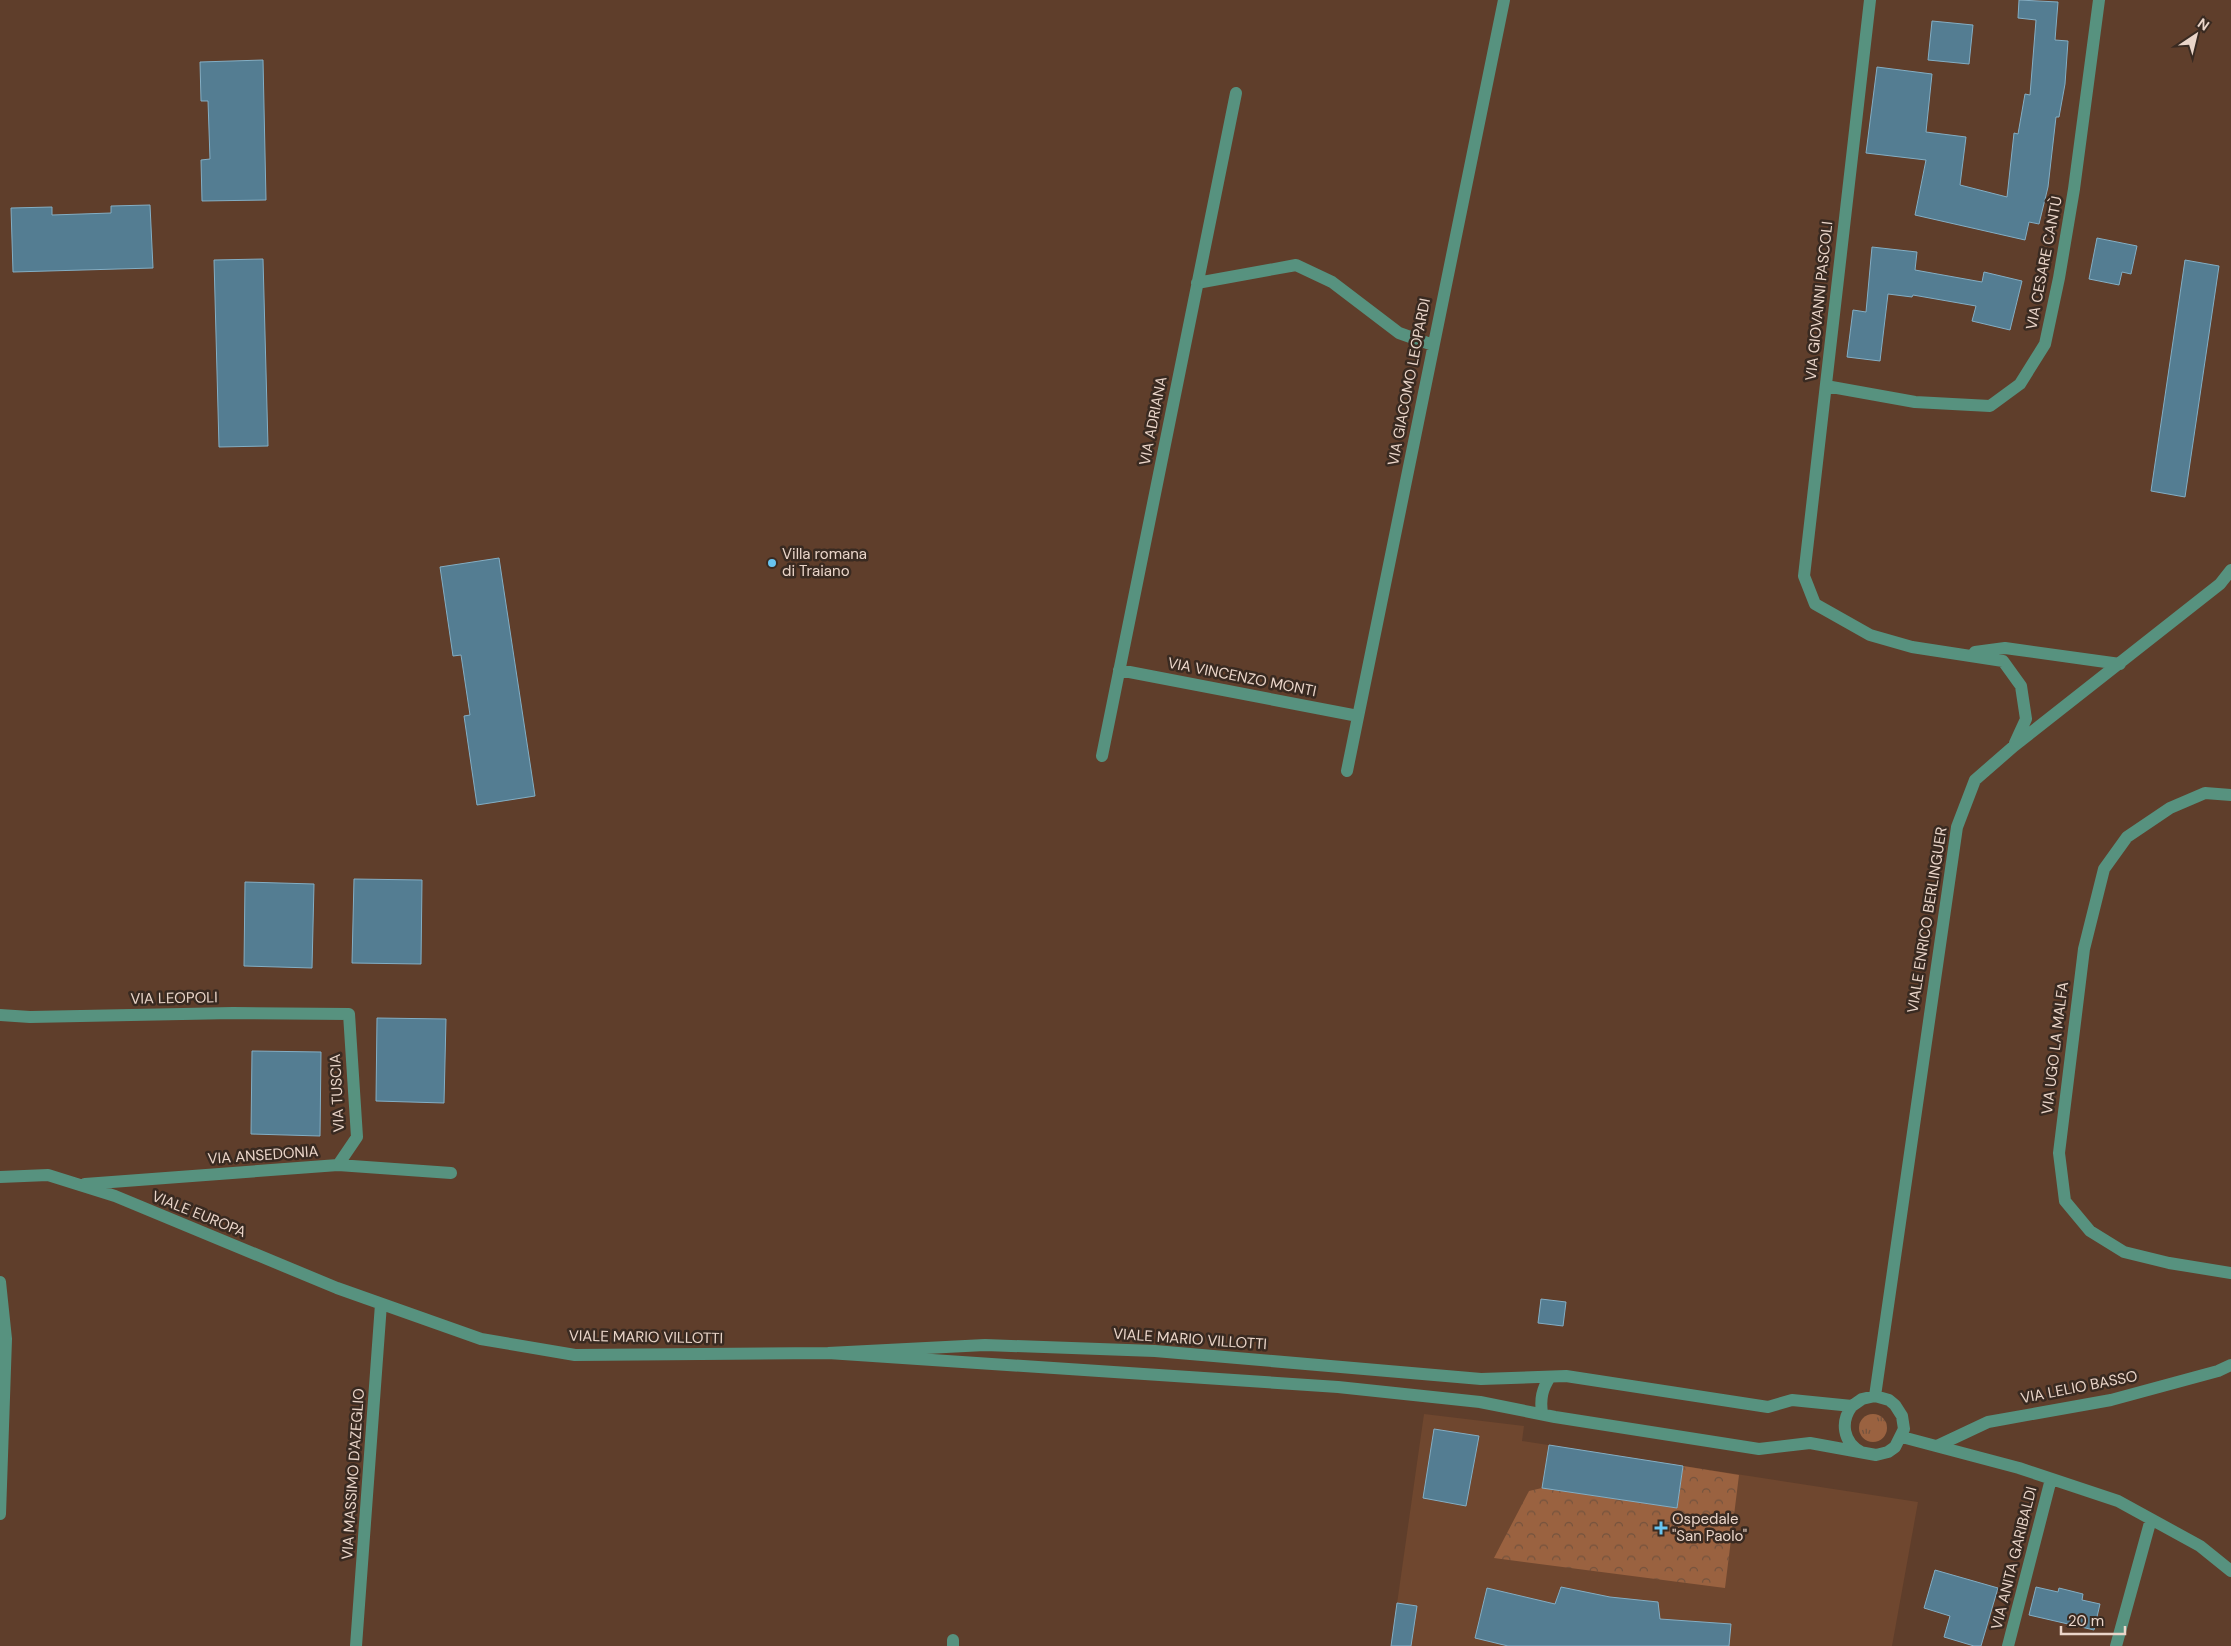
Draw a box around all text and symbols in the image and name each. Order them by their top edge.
north arrow [2171,10,2221,60]
text: N [2194,14,2213,35]
street label: VIA CESARE CANTÙ [2021,194,2067,332]
street label: VIA GIOVANNI PASCOLI [1801,220,1837,382]
street label: VIA GIACOMO LEOPARDI [1383,296,1435,468]
street label: VIA ADRIANA [1135,375,1171,467]
place label: Villa romana di Traiano [782,544,867,581]
marker: Villa romana di Traiano [766,557,778,569]
street label: VIA VINCENZO MONTI [1166,653,1318,701]
street label: VIALE ENRICO BERLINGUER [1902,825,1952,1015]
street label: VIA UGO LA MALFA [2037,980,2073,1115]
street label: VIA LEOPOLI [130,987,218,1009]
street label: VIA TUSCIA [325,1053,349,1133]
street label: VIA ANSEDONIA [207,1141,319,1169]
street label: VIALE EUROPA [149,1186,249,1242]
street label: VIALE MARIO VILLOTTI [1112,1324,1268,1354]
street label: VIALE MARIO VILLOTTI [569,1326,723,1348]
street label: VIA LELIO BASSO [2019,1366,2139,1408]
street label: VIA MASSIMO D'AZEGLIO [337,1388,369,1560]
street label: VIA ANITA GARIBALDI [1987,1484,2041,1632]
place label: Ospedale "San Paolo" [1672,1509,1747,1546]
marker: Ospedale "San Paolo" [1654,1521,1668,1535]
scale bar [2061,1604,2125,1636]
text: 20 m [2068,1611,2104,1631]

